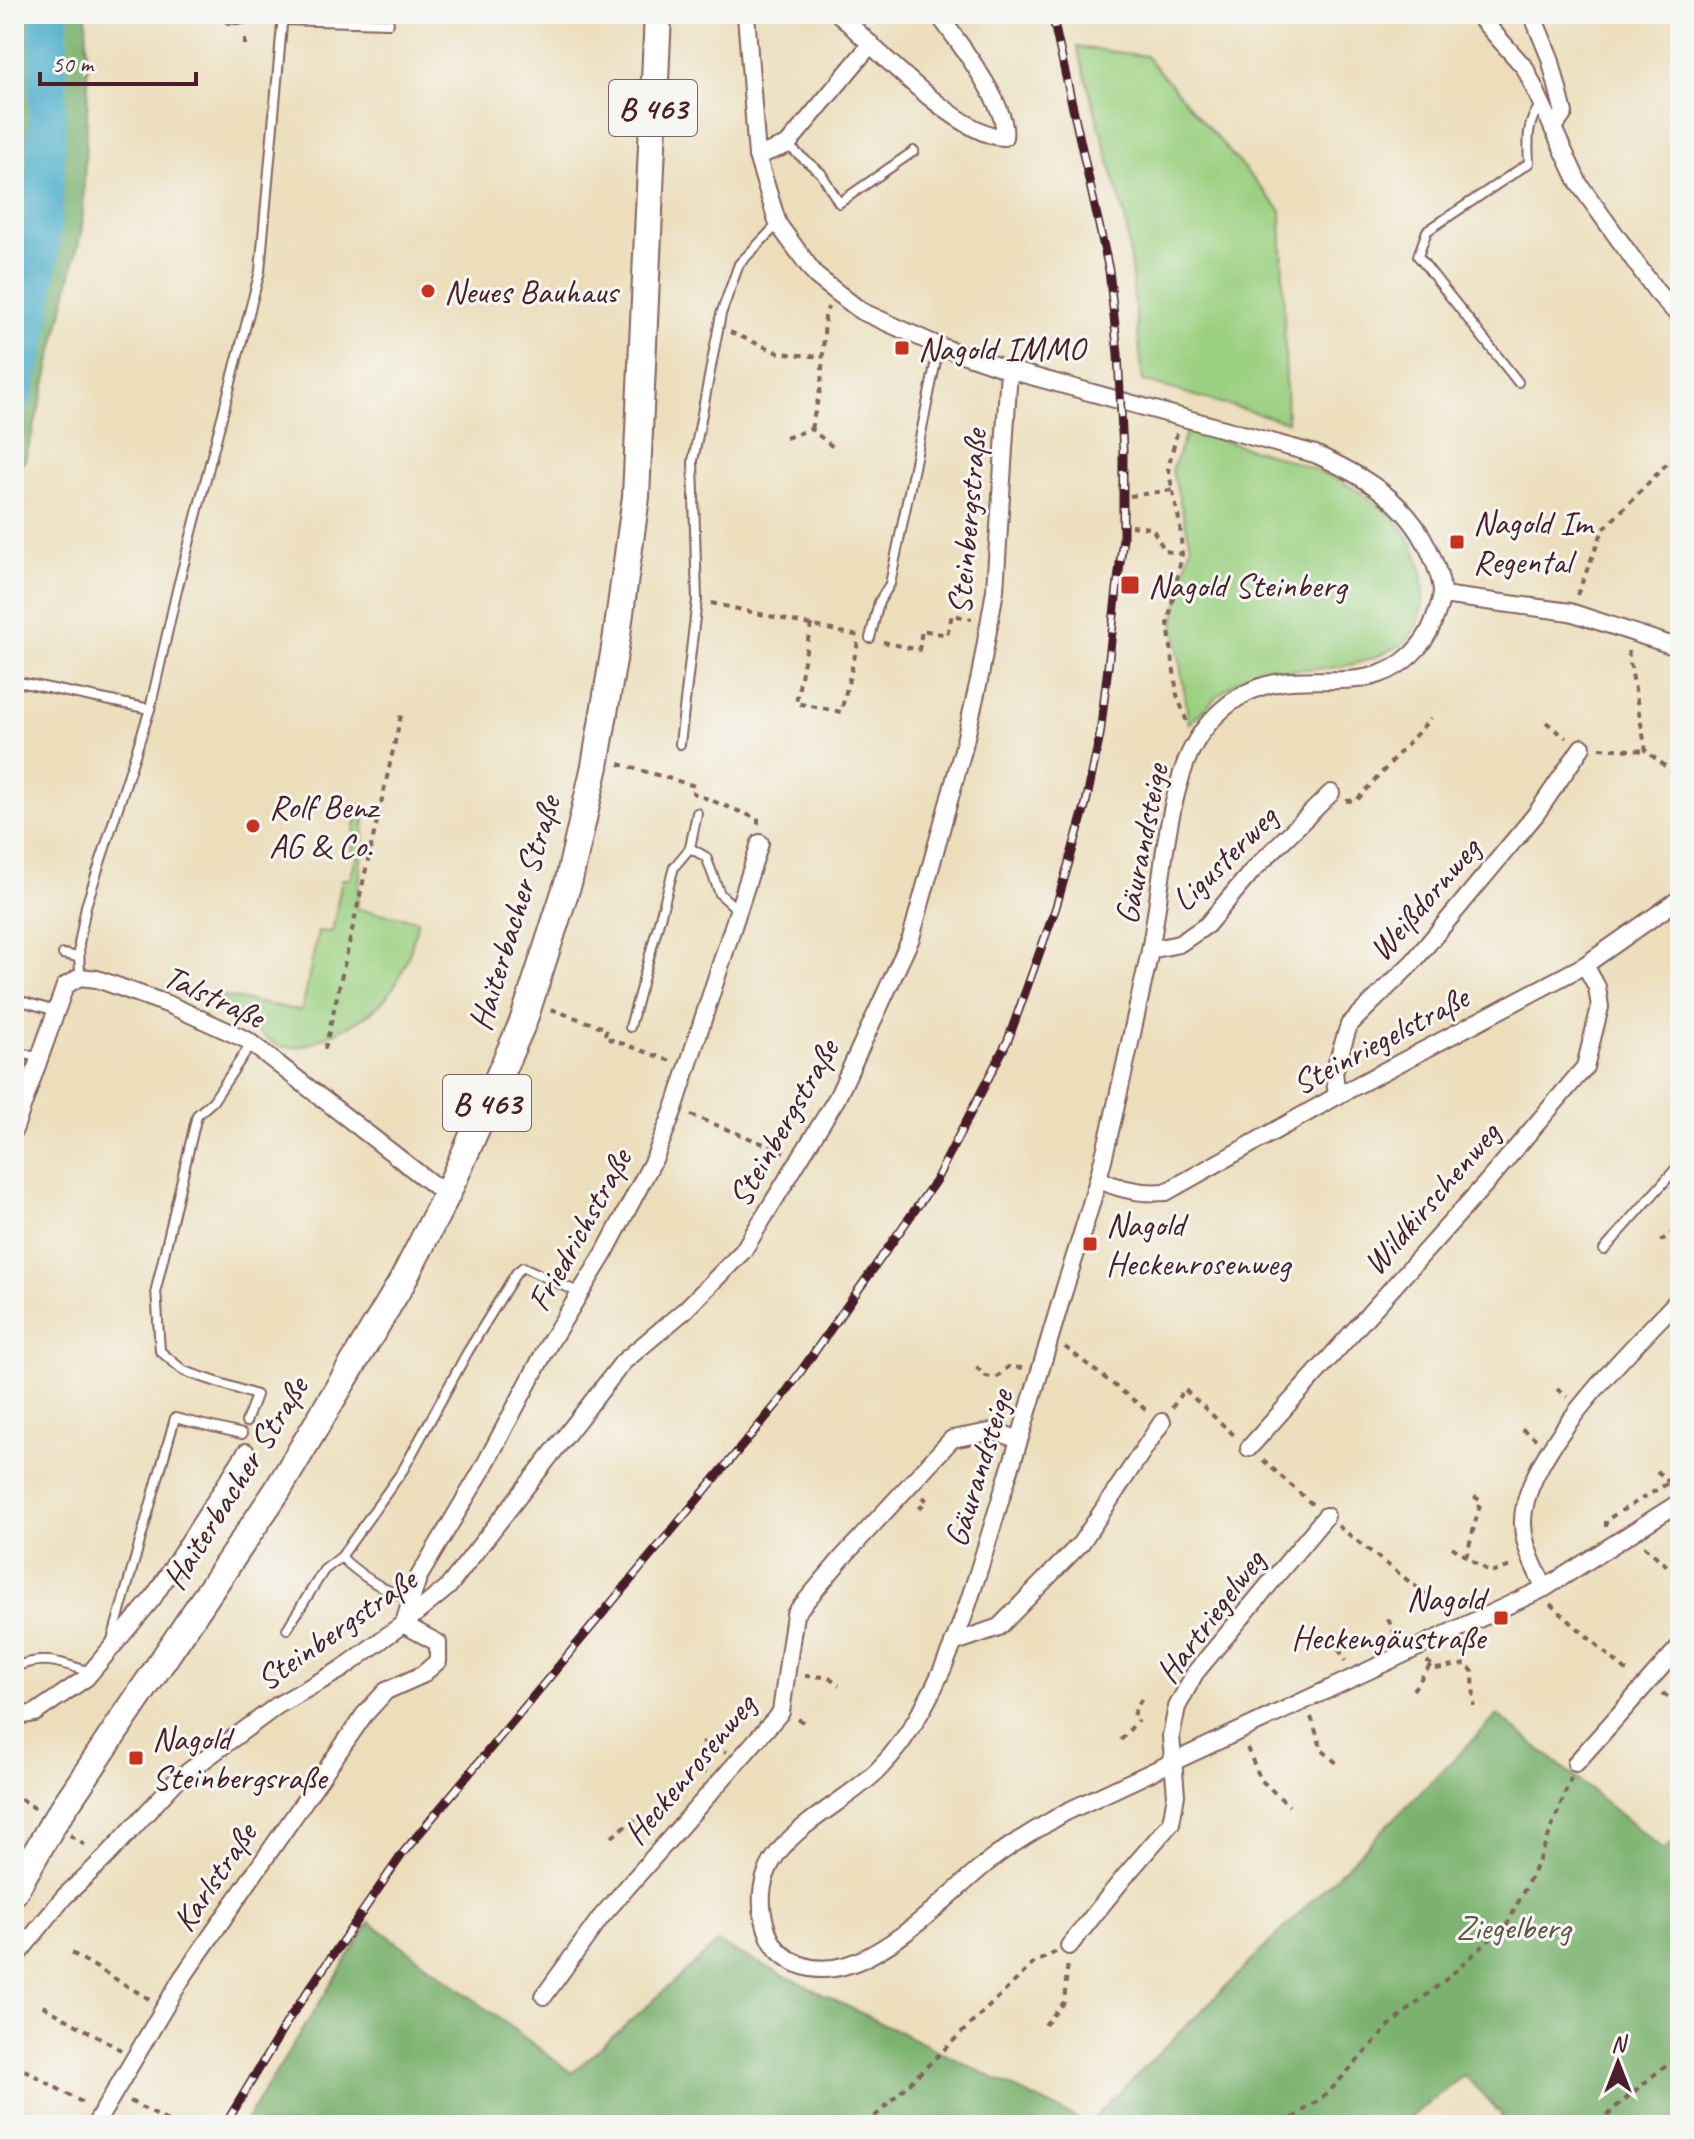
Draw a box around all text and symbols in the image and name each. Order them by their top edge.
scale bar [40,36,196,86]
text: 50 m [52,49,95,79]
road number: B 463 [609,80,697,136]
place label: Neues Bauhaus [444,270,621,313]
marker: Neues Bauhaus [419,282,437,300]
place label: Nagold IMMO [918,327,1088,370]
marker: Nagold IMMO [893,339,911,357]
street label: Steinbergstraße [937,425,997,616]
place label: Nagold Im Regental [1473,501,1595,583]
marker: Nagold Im Regental [1448,533,1466,551]
place label: Nagold Steinberg [1148,564,1349,607]
marker: Nagold Steinberg [1119,574,1141,596]
street label: Gäurandsteige [1104,759,1178,928]
place label: Rolf Benz AG & Co. [269,785,381,867]
street label: Haiterbacher Straße [458,788,571,1035]
street label: Ligusterweg [1162,795,1287,920]
marker: Rolf Benz AG & Co. [244,817,262,835]
street label: Weißdornweg [1359,826,1491,969]
street label: Talstraße [157,954,274,1039]
street label: Steinriegelstraße [1285,974,1478,1104]
street label: Steinbergstraße [718,1029,850,1214]
road number: B 463 [443,1075,531,1131]
street label: Wildkirschenweg [1353,1111,1511,1283]
street label: Friedrichstraße [517,1139,643,1319]
place label: Nagold Heckenrosenweg [1106,1203,1293,1285]
marker: Nagold Heckenrosenweg [1081,1235,1099,1253]
street label: Haiterbacher Straße [152,1366,319,1597]
street label: Gäurandsteige [934,1382,1023,1552]
street label: Hartriegelweg [1146,1539,1275,1692]
street label: Steinbergstraße [248,1556,427,1700]
place label: Nagold Heckengäustraße [1291,1577,1490,1659]
marker: Nagold Heckengäustraße [1492,1609,1510,1627]
street label: Heckenrosenweg [613,1682,766,1853]
place label: Nagold Steinbergsraße [152,1717,329,1799]
marker: Nagold Steinbergsraße [127,1749,145,1767]
street label: Karlstraße [162,1812,268,1939]
park label: Ziegelberg [1456,1906,1573,1949]
north arrow [1578,2023,1658,2103]
text: N [1611,2030,1628,2058]

